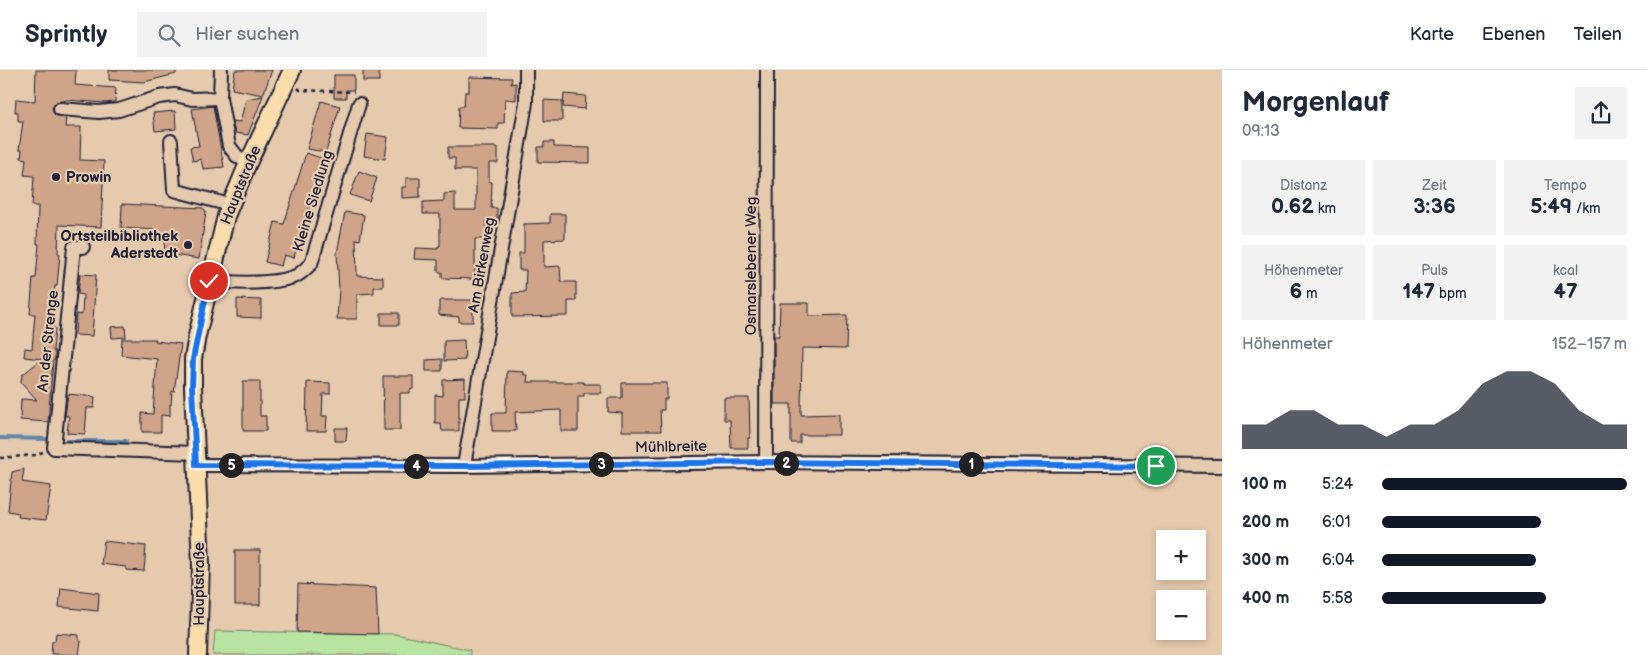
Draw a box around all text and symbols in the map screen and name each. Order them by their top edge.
search box [137,12,487,57]
text: Sprintly [25,20,107,49]
icon: search [155,21,183,49]
text: Hier suchen [195,23,299,46]
text: Karte [1410,24,1454,45]
text: Ebenen [1482,24,1545,45]
text: Teilen [1573,24,1622,45]
text: Morgenlauf [1242,86,1389,119]
button: share [1575,87,1627,139]
text: 09:13 [1242,122,1280,141]
street label: Hauptstraße [217,143,266,227]
street label: Kleine Siedlung [289,148,337,254]
place label: Prowin [66,168,111,187]
marker: Prowin [50,171,62,183]
text: Distanz [1280,177,1327,194]
text: Zeit [1422,177,1447,194]
text: Tempo [1544,177,1587,194]
text: 0.62 [1271,194,1314,219]
text: 3:36 [1413,194,1456,219]
text: 5:49 [1530,194,1572,219]
street label: Osmarslebener Weg [742,197,761,335]
text: km [1314,200,1336,217]
text: /km [1572,200,1601,217]
street label: Am Birkenweg [464,216,500,314]
place label: Ortsteilbibliothek Aderstedt [61,227,178,263]
marker: Ortsteilbibliothek Aderstedt [182,239,194,251]
pin [188,260,230,302]
text: Höhenmeter [1264,262,1343,279]
text: Puls [1421,262,1448,279]
text: kcal [1553,262,1578,279]
icon: check [195,267,223,295]
text: 6 [1289,279,1302,304]
text: 147 [1402,279,1435,304]
text: 47 [1554,279,1577,304]
text: m [1302,285,1318,302]
text: bpm [1435,285,1467,302]
street label: An der Strenge [33,289,63,393]
text: Höhenmeter [1242,335,1332,354]
text: 152–157 m [1552,335,1627,354]
street label: Mühlbreite [635,437,707,457]
pin [1135,445,1177,487]
pin: 2 [774,450,798,476]
pin: 5 [218,452,244,478]
pin: 3 [588,452,614,476]
pin: 1 [958,452,984,476]
icon: arrive [1142,452,1170,480]
pin: 4 [404,454,428,478]
text: 2 [782,455,791,472]
text: 3 [597,456,606,473]
text: 1 [969,456,974,473]
text: 5 [227,457,236,474]
text: 4 [412,458,421,475]
text: 100 m [1242,475,1287,494]
text: 5:24 [1322,475,1353,494]
text: 200 m [1242,513,1289,532]
text: 6:01 [1322,513,1351,532]
map controls [1156,530,1206,640]
button: + [1156,530,1206,580]
street label: Hauptstraße [190,542,209,626]
text: 300 m [1242,551,1289,570]
text: 6:04 [1322,551,1354,570]
text: 400 m [1242,589,1289,608]
text: 5:58 [1322,589,1353,608]
button: − [1156,590,1206,640]

